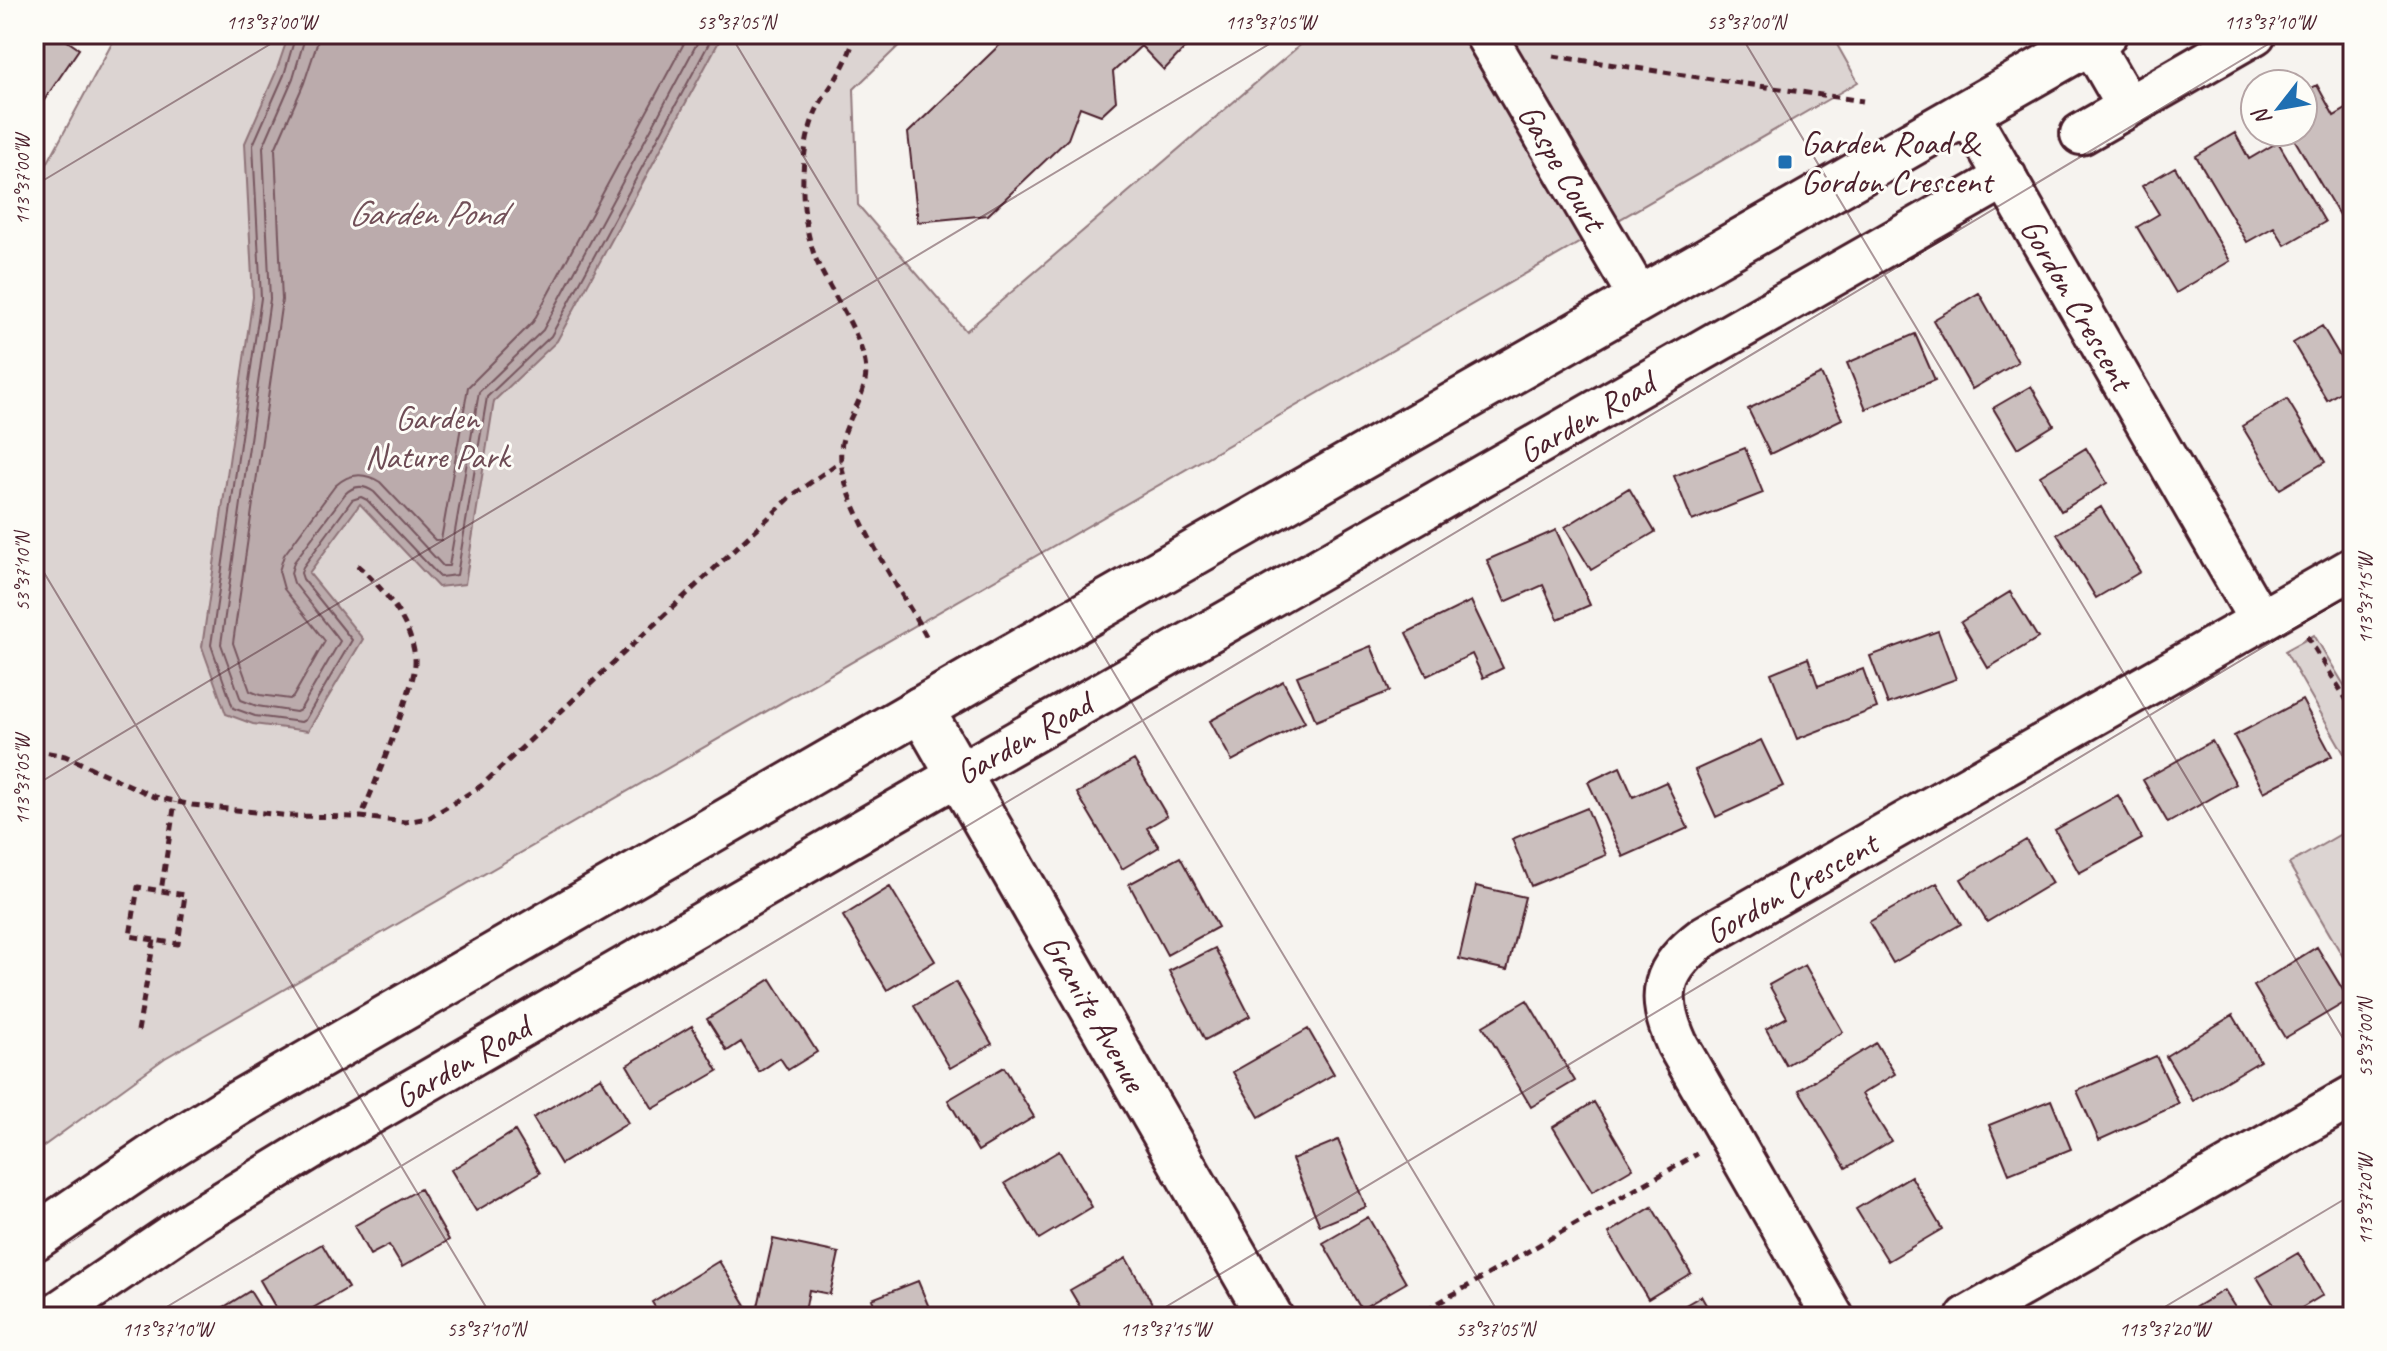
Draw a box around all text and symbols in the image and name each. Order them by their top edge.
text: 113°37'00"W [226,10,320,35]
text: 53°37'05"N [697,10,778,35]
text: 113°37'05"W [1225,10,1319,35]
text: 53°37'00"N [1707,10,1788,35]
text: 113°37'10"W [2224,10,2318,35]
north arrow [2239,68,2319,148]
street label: Gaspe Court [1508,96,1618,242]
text: N [2245,102,2278,131]
place label: Garden Road & Gordon Crescent [1801,121,1996,203]
text: 113°37'00"W [10,131,35,225]
marker: Garden Road & Gordon Crescent [1776,153,1794,171]
water label: Garden Pond [348,190,515,236]
street label: Gordon Crescent [2011,210,2145,401]
street label: Garden Road [1510,359,1666,473]
park label: Garden Nature Park [365,396,512,478]
text: 53°37'10"N [10,530,35,611]
text: 113°37'15"W [2353,550,2378,644]
street label: Garden Road [948,680,1103,794]
text: 113°37'05"W [10,731,35,825]
street label: Gordon Crescent [1697,820,1888,954]
street label: Granite Avenue [1033,927,1158,1101]
text: 53°37'00"N [2353,996,2378,1077]
street label: Garden Road [386,1003,542,1118]
text: 113°37'20"W [2353,1151,2378,1245]
text: 113°37'10"W [122,1317,216,1342]
text: 53°37'10"N [447,1317,528,1342]
text: 113°37'15"W [1120,1317,1214,1342]
text: 53°37'05"N [1456,1317,1537,1342]
text: 113°37'20"W [2119,1317,2213,1342]

